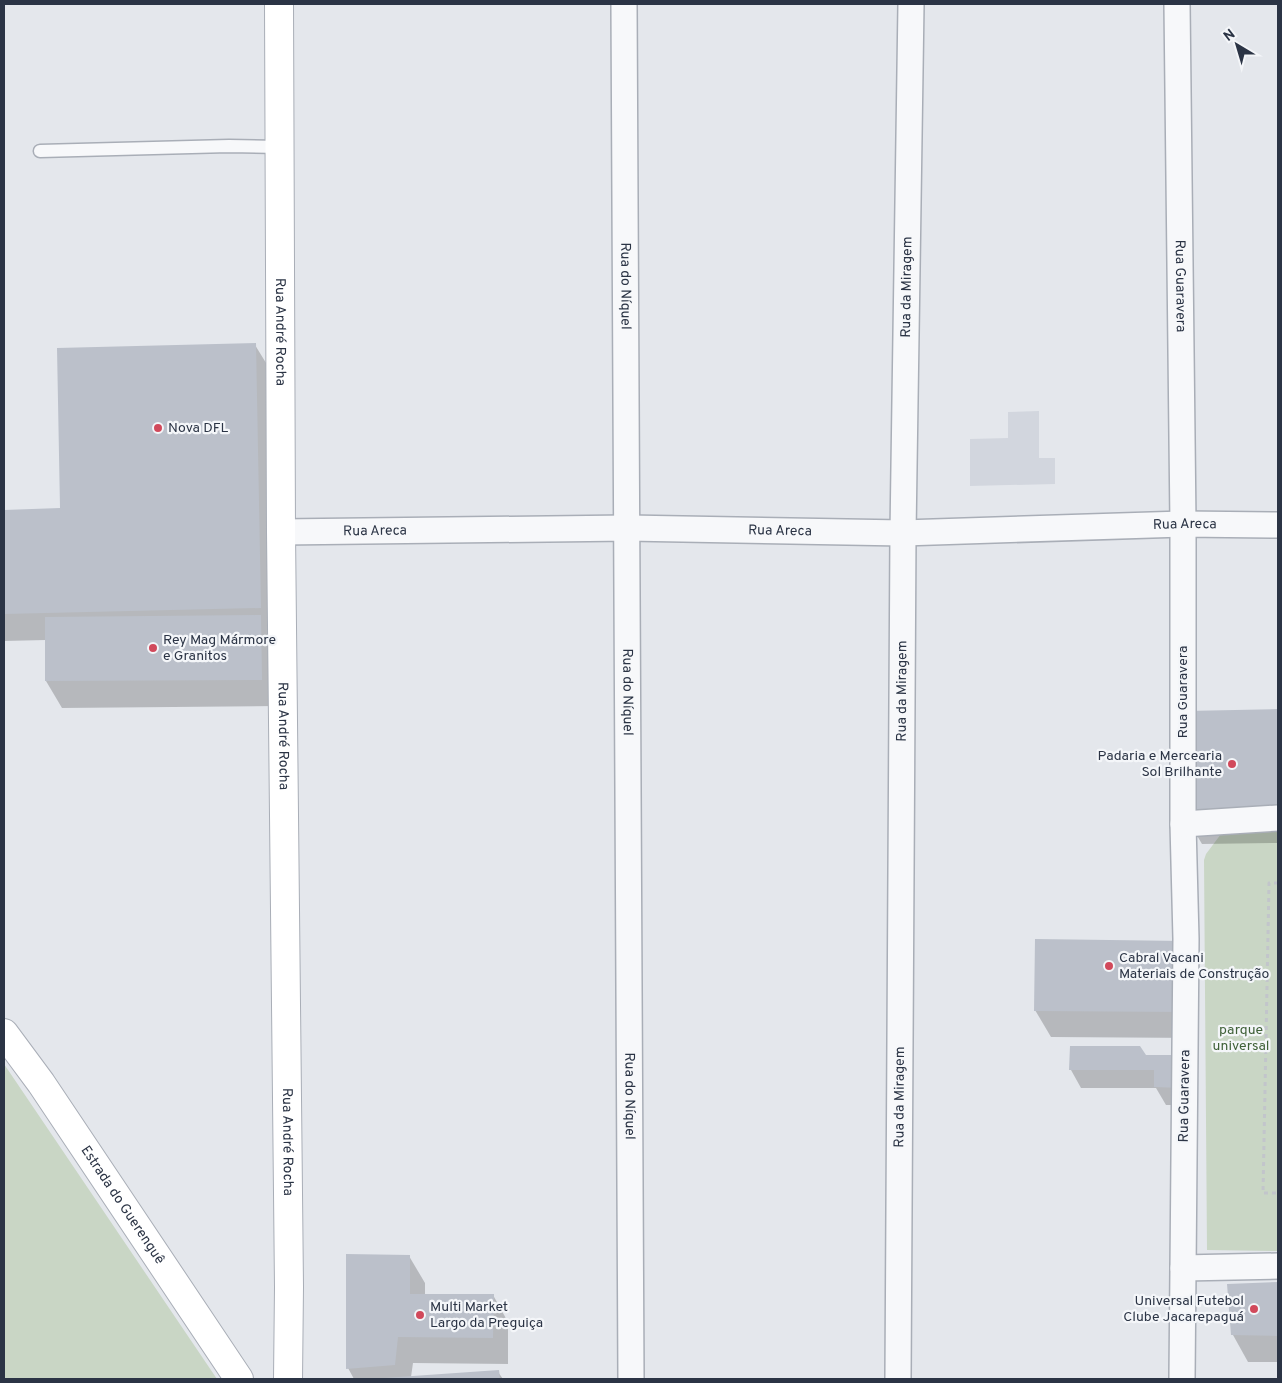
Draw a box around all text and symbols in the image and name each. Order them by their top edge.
north arrow [1212,20,1262,70]
text: N [1221,26,1239,46]
street label: Rua da Miragem [897,236,916,338]
street label: Rua Guaravera [1171,239,1189,332]
street label: Rua do Níquel [617,242,634,330]
street label: Rua André Rocha [272,278,289,386]
place label: Nova DFL [168,420,229,437]
marker: Nova DFL [152,422,164,434]
street label: Rua Areca [1153,515,1217,533]
street label: Rua Areca [343,522,407,540]
street label: Rua Areca [748,522,812,540]
place label: Rey Mag Mármore e Granitos [163,632,276,665]
street label: Rua da Miragem [893,640,911,742]
marker: Rey Mag Mármore e Granitos [147,642,159,654]
street label: Rua Guaravera [1175,646,1192,738]
street label: Rua do Níquel [619,648,636,736]
street label: Rua André Rocha [274,682,292,790]
place label: Padaria e Mercearia Sol Brilhante [1098,748,1222,781]
marker: Padaria e Mercearia Sol Brilhante [1226,758,1238,770]
place label: Cabral Vacani Materiais de Construção [1119,950,1269,983]
marker: Cabral Vacani Materiais de Construção [1103,960,1115,972]
park label: parque universal [1213,1022,1269,1055]
street label: Rua da Miragem [891,1046,908,1148]
street label: Rua Guaravera [1176,1050,1194,1142]
street label: Rua do Níquel [621,1052,638,1140]
street label: Rua André Rocha [278,1088,297,1196]
street label: Estrada do Guerenguê [77,1142,168,1268]
place label: Universal Futebol Clube Jacarepaguá [1123,1293,1244,1326]
place label: Multi Market Largo da Preguiça [430,1299,543,1332]
marker: Universal Futebol Clube Jacarepaguá [1248,1303,1260,1315]
marker: Multi Market Largo da Preguiça [414,1309,426,1321]

